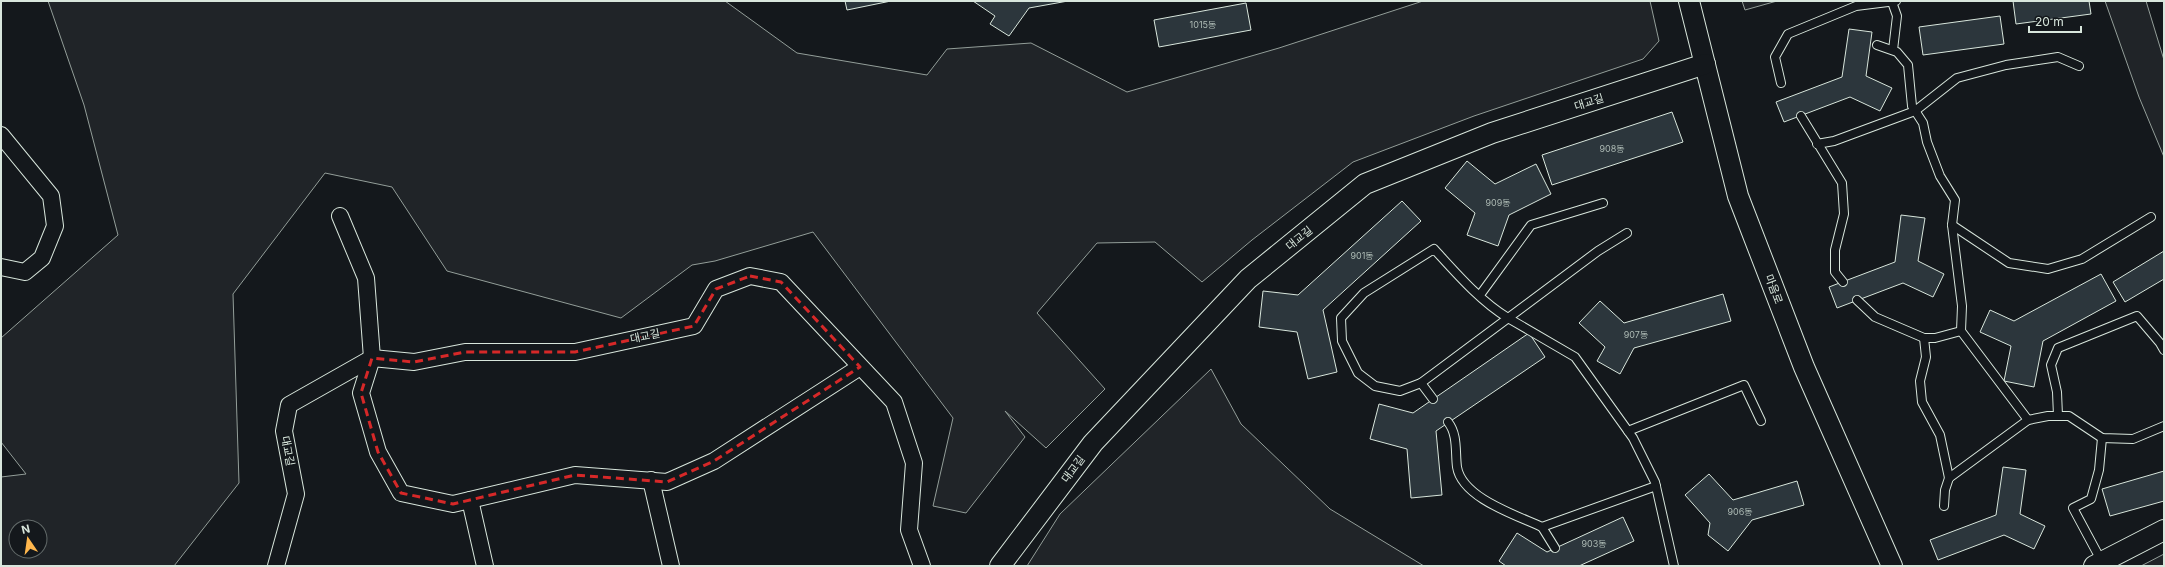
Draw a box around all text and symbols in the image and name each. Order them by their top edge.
scale bar [2029,8,2081,34]
text: 20 m [2035,14,2064,29]
house number: 1015동 [1190,19,1216,30]
street label: 대교길 [1572,91,1606,113]
house number: 908동 [1599,143,1625,154]
house number: 909동 [1485,197,1511,208]
street label: 대교길 [1283,223,1315,253]
house number: 901동 [1350,250,1374,261]
street label: 마음로 [1762,272,1786,306]
street label: 대교길 [629,326,661,346]
house number: 907동 [1624,329,1648,340]
street label: 대교길 [278,435,298,467]
street label: 대교길 [1058,453,1088,485]
house number: 906동 [1727,506,1753,517]
north arrow [8,519,48,559]
text: N [20,521,31,537]
house number: 903동 [1581,538,1607,549]

